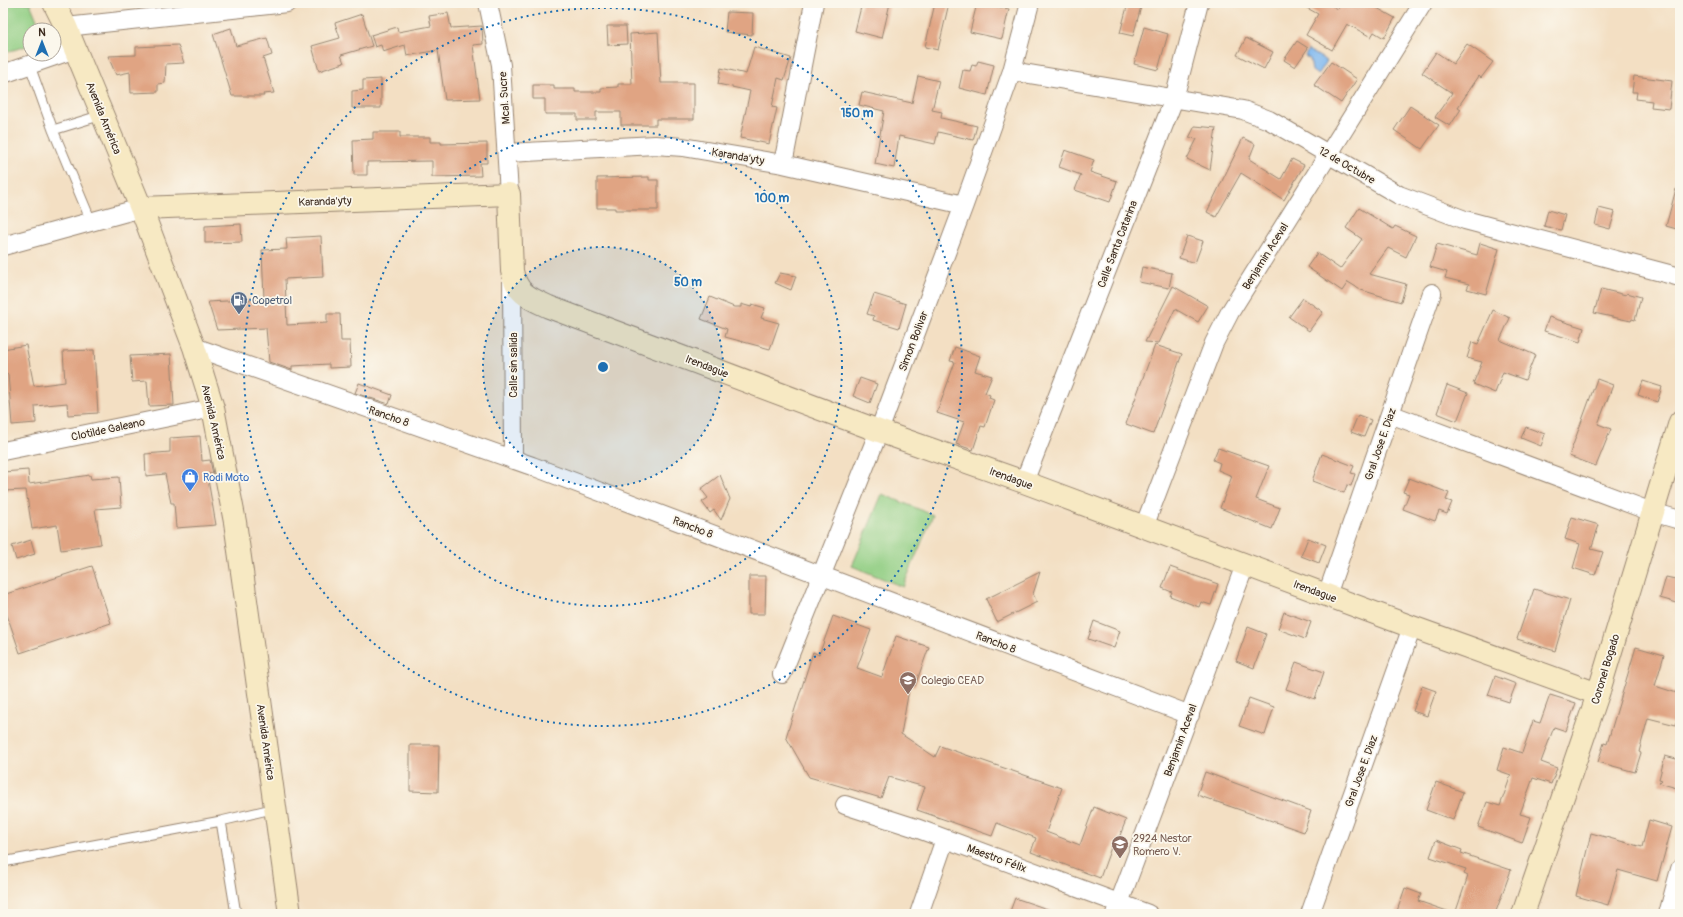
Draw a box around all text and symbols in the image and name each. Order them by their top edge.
north arrow [22,22,62,62]
text: N [38,26,46,39]
street label: Mcal. Sucre [496,71,513,125]
street label: Avenida América [83,80,124,156]
text: 150 m [841,106,874,121]
street label: 12 de Octubre [1316,144,1378,187]
street label: Karanda'yty [711,145,766,168]
text: 100 m [755,191,790,206]
street label: Karanda'yty [298,194,352,209]
street label: Calle Santa Catarina [1095,199,1140,290]
street label: Benjamin Aceval [1240,220,1291,292]
text: 50 m [674,275,702,290]
fuel station icon: Copetrol [229,290,249,315]
place label: Copetrol [252,294,292,307]
street label: Simon Bolivar [896,309,931,373]
street label: Calle sin salida [507,332,520,398]
street label: Irendague [683,352,731,381]
centre of rings [596,360,610,374]
street label: Avenida América [199,383,228,461]
street label: Rancho 8 [367,403,411,430]
street label: Gral Jose E. Diaz [1362,406,1399,482]
street label: Clotilde Galeano [70,415,146,444]
street label: Irendague [987,465,1035,493]
shop icon: Rodi Moto [180,467,200,492]
place label: Rodi Moto [203,471,249,484]
street label: Rancho 8 [671,514,715,541]
street label: Irendague [1291,578,1339,606]
street label: Rancho 8 [974,629,1018,656]
street label: Coronel Bogado [1589,632,1622,706]
school or university icon: Colegio CEAD [898,670,918,695]
place label: Colegio CEAD [921,674,984,687]
street label: Benjamin Aceval [1161,702,1200,778]
street label: Avenida América [254,703,277,781]
street label: Gral Jose E. Diaz [1342,733,1381,809]
place label: 2924 Nestor Romero V. [1133,832,1192,858]
school or university icon: 2924 Nestor Romero V. [1110,834,1130,859]
street label: Maestro Félix [965,842,1028,875]

